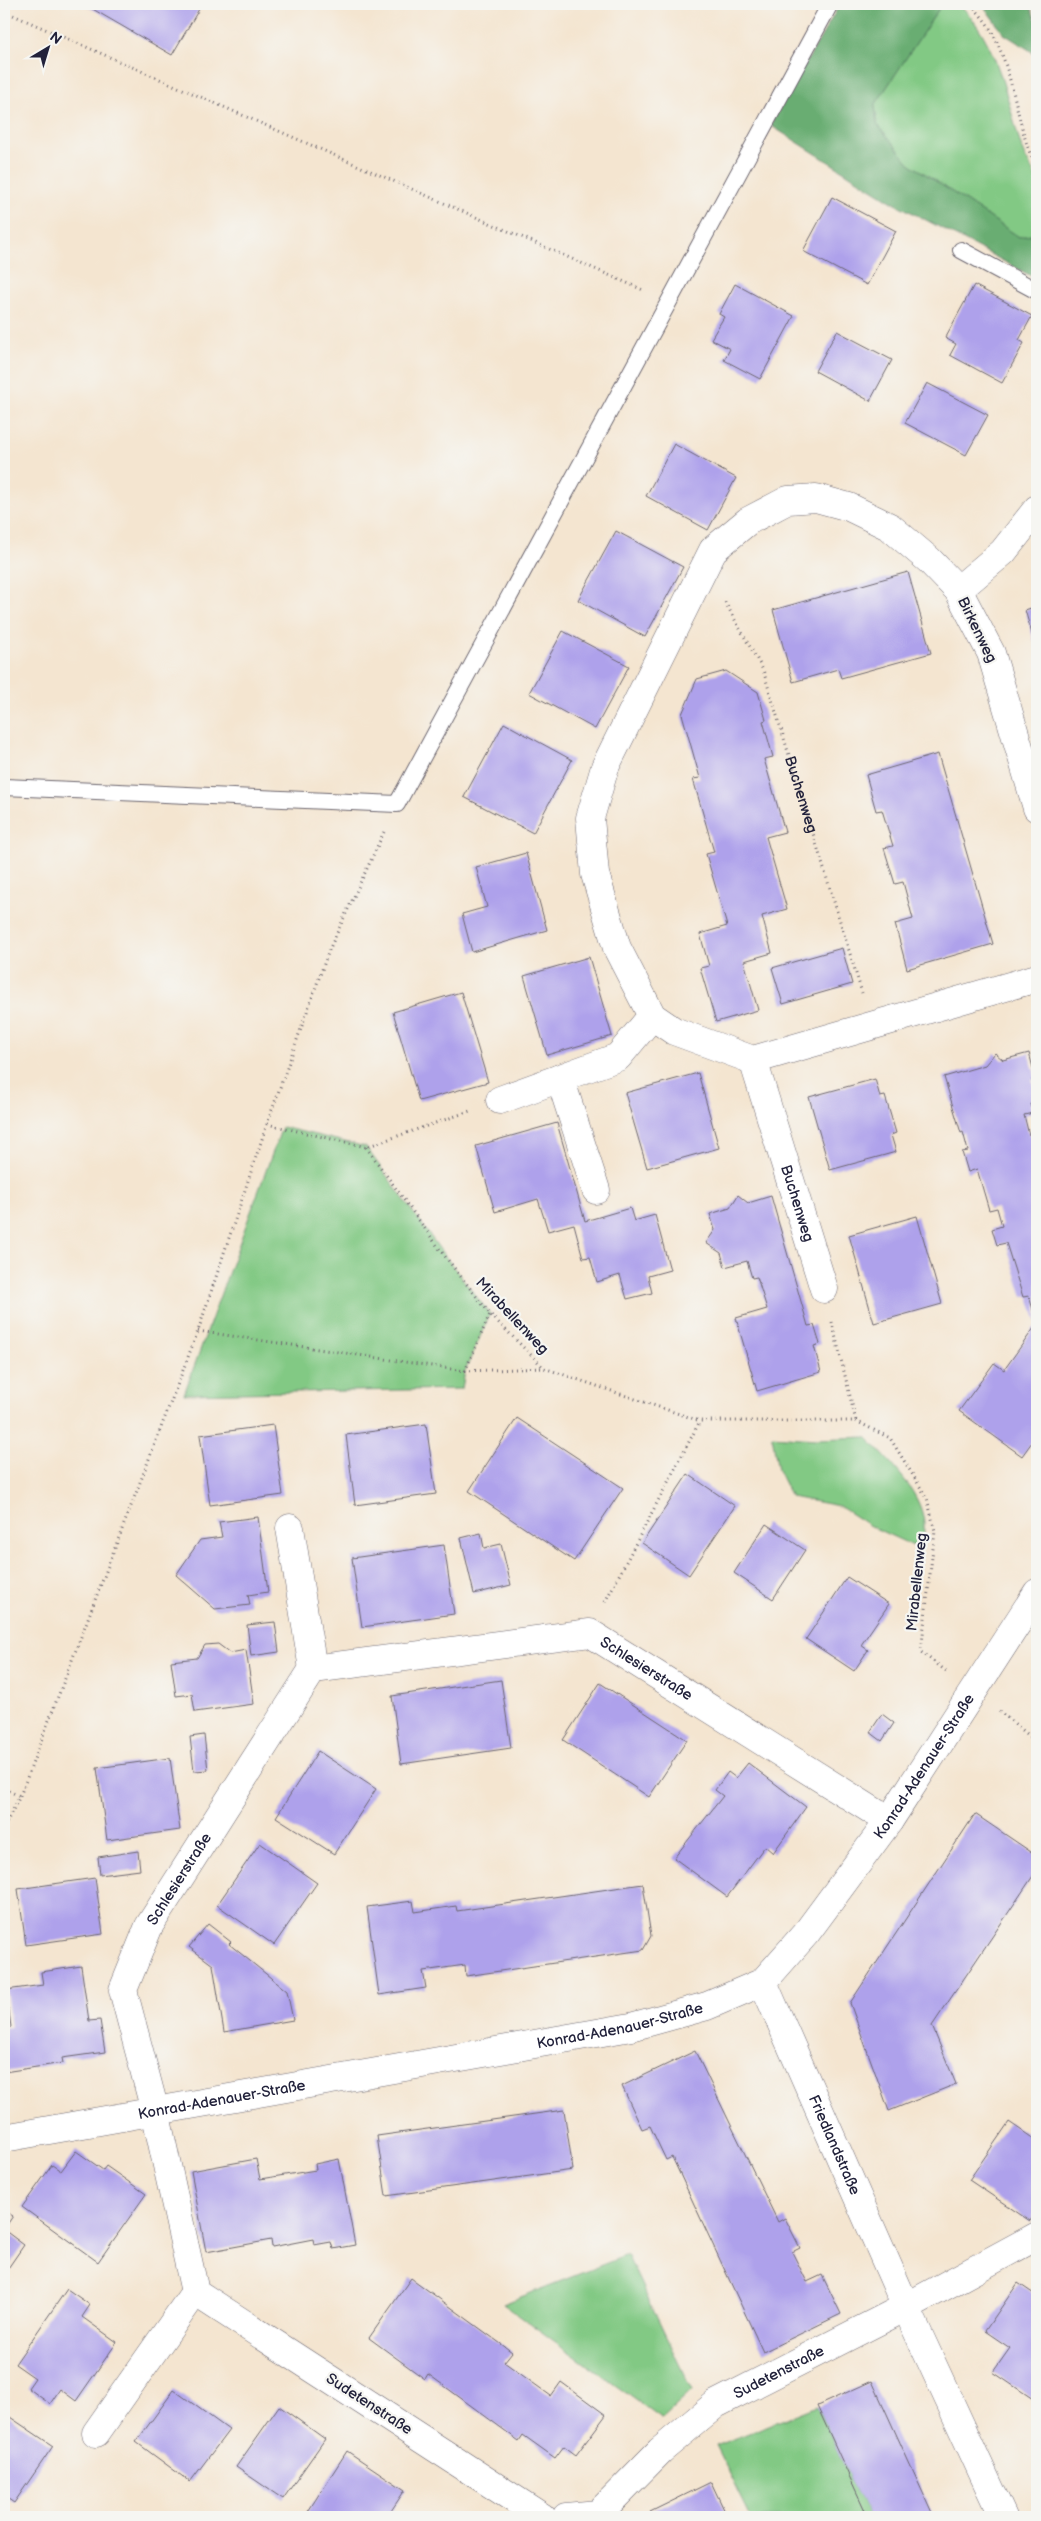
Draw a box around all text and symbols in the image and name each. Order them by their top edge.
north arrow [22,22,72,72]
text: N [46,28,65,48]
street label: Birkenweg [953,594,1001,666]
street label: Buchenweg [780,754,822,835]
street label: Buchenweg [777,1162,818,1244]
street label: Mirabellenweg [471,1273,553,1359]
street label: Mirabellenweg [902,1532,932,1632]
street label: Schlesierstraße [597,1632,696,1705]
street label: Konrad-Adenauer-Straße [869,1690,979,1843]
street label: Schlesierstraße [143,1829,216,1929]
street label: Konrad-Adenauer-Straße [535,1998,705,2053]
street label: Konrad-Adenauer-Straße [136,2075,307,2124]
street label: Friedlandstraße [804,2092,865,2198]
street label: Sudetenstraße [730,2341,827,2403]
street label: Sudetenstraße [322,2369,416,2439]

